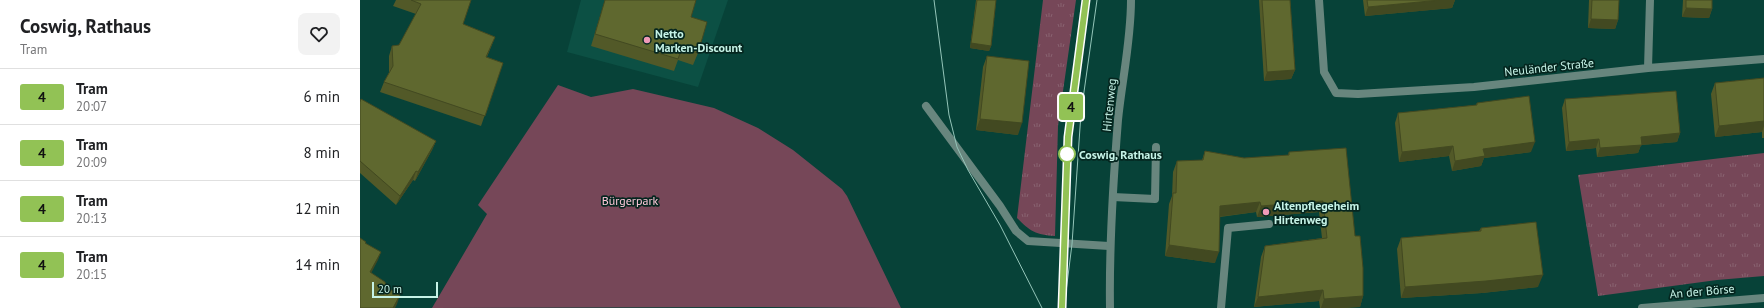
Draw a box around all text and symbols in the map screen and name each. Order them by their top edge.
button: heart [298,13,340,55]
text: Coswig, Rathaus [20,14,151,38]
place label: Netto Marken-Discount [655,26,743,55]
marker: Netto Marken-Discount [642,35,652,45]
text: Tram [20,41,47,58]
street label: Neuländer Straße [1503,55,1595,79]
street label: Hirtenweg [1099,78,1119,132]
text: Tram [76,79,108,98]
text: 6 min [303,87,340,106]
text: 4 [38,88,46,106]
line badge: 4 [1058,94,1084,120]
text: 20:07 [76,98,107,115]
text: 4 [1067,98,1075,116]
text: Tram [76,135,108,154]
text: 8 min [303,143,340,162]
text: 4 [38,144,46,162]
marker: Coswig, Rathaus [1058,145,1076,163]
place label: Coswig, Rathaus [1079,147,1162,162]
text: 20:09 [76,154,107,171]
text: Tram [76,191,108,210]
park label: Bürgerpark [602,193,658,208]
place label: Altenpflegeheim Hirtenweg [1274,198,1360,227]
text: 12 min [295,199,340,218]
text: 4 [38,200,46,218]
marker: Altenpflegeheim Hirtenweg [1261,207,1271,217]
text: 20:13 [76,210,107,227]
text: Tram [76,247,108,266]
text: 14 min [295,255,340,274]
text: 4 [38,256,46,274]
text: 20:15 [76,266,107,283]
scale bar [372,280,438,299]
street label: An der Börse [1669,281,1735,301]
text: 20 m [378,282,402,296]

